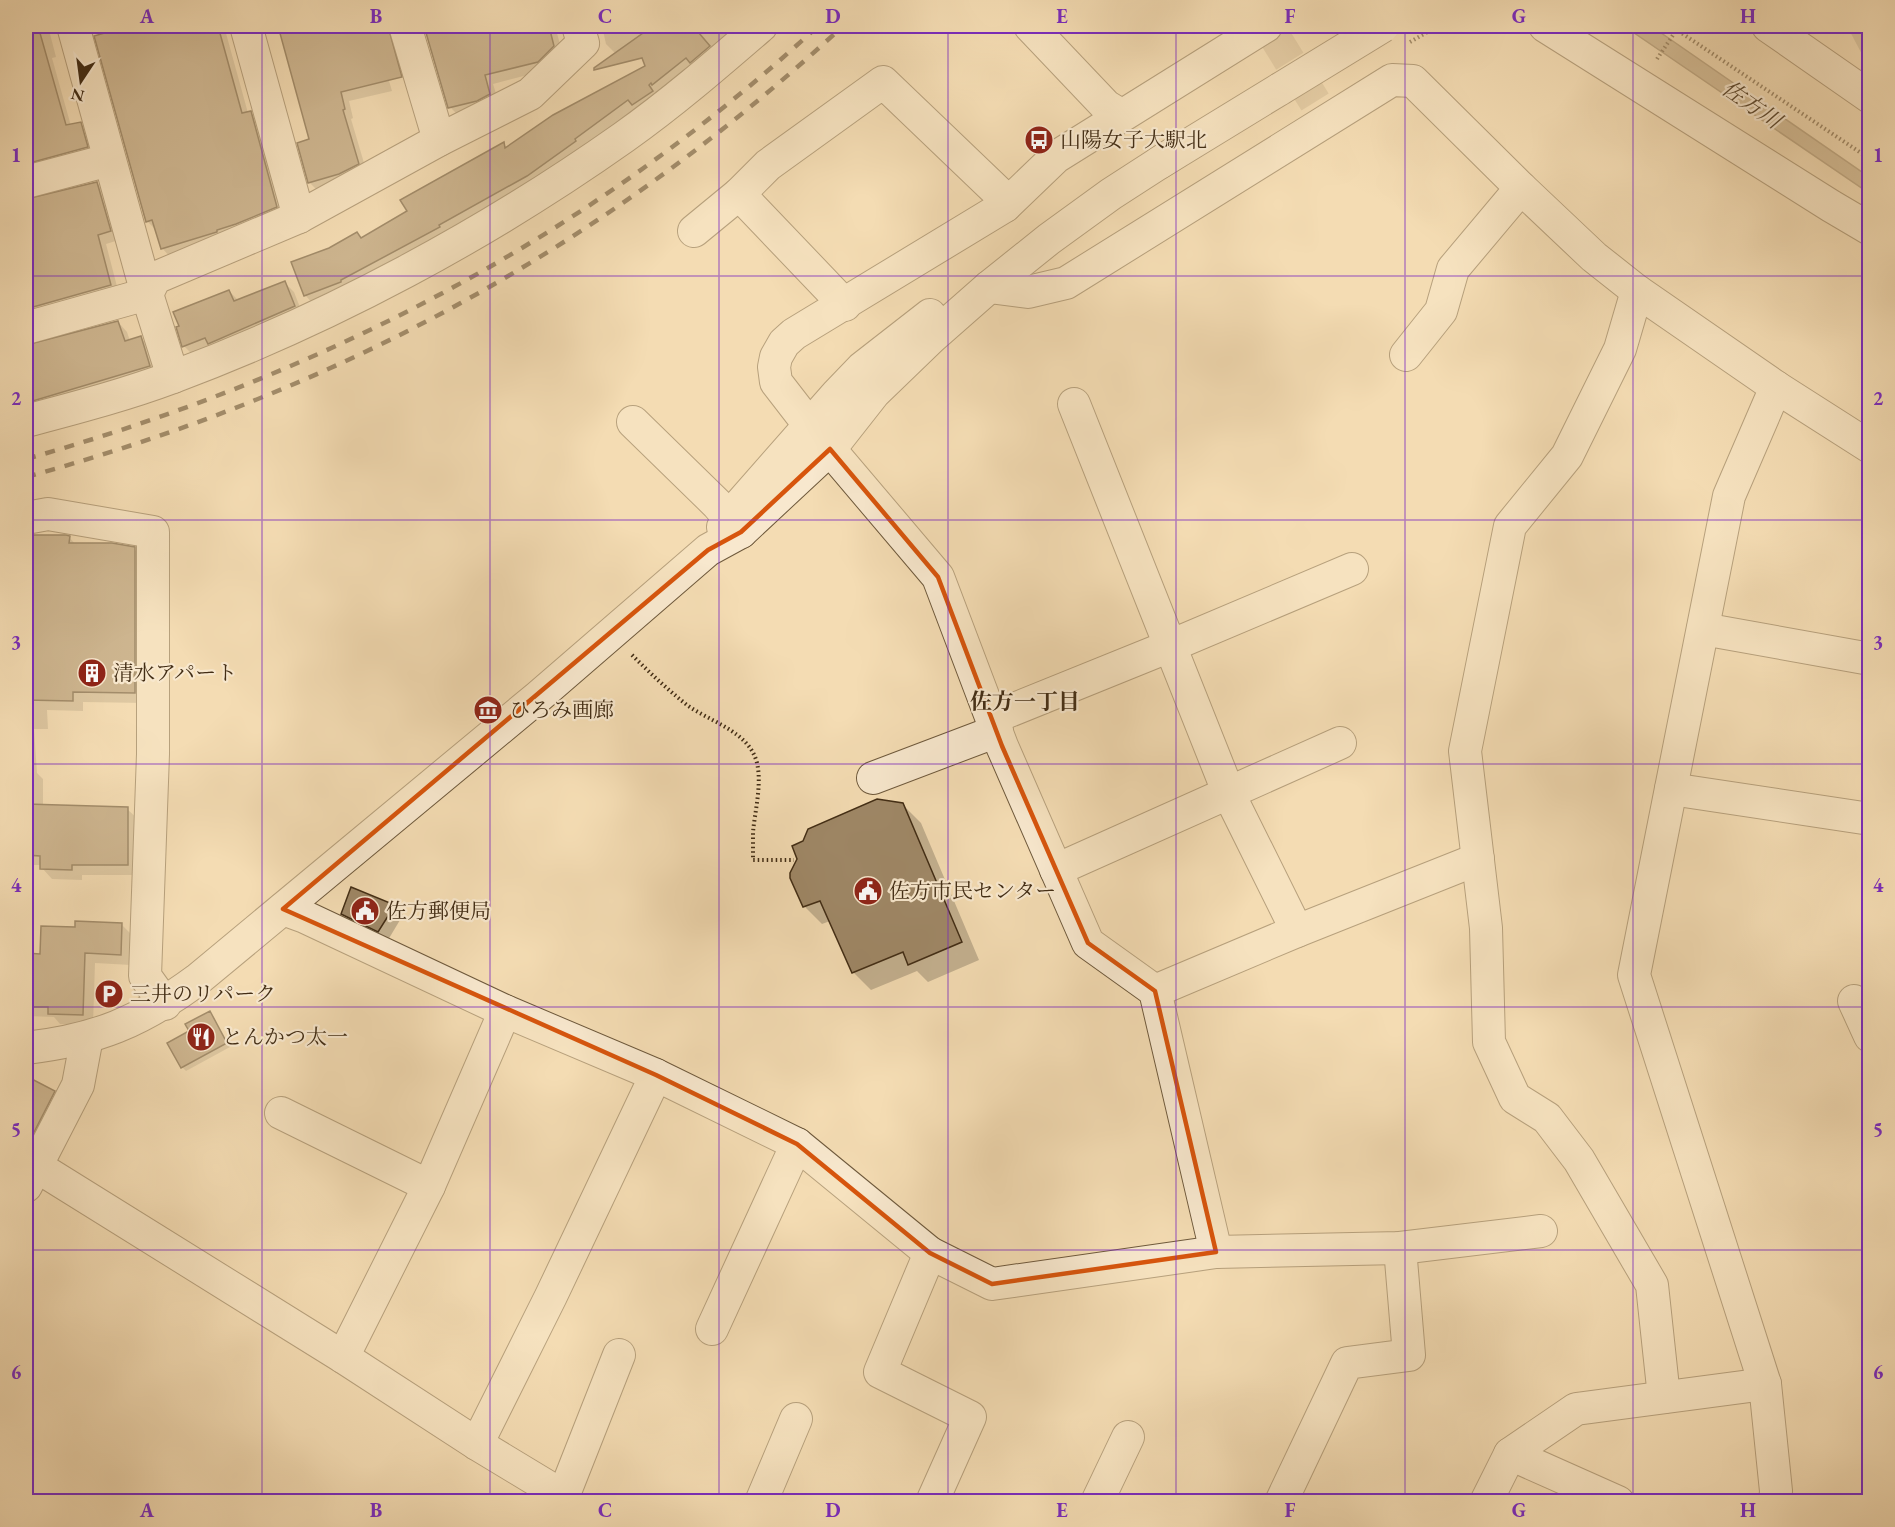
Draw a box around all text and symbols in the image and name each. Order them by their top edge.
text: A [139,3,155,29]
text: B [370,3,382,29]
text: C [598,3,612,29]
text: D [825,3,841,29]
text: E [1056,3,1068,29]
text: F [1285,3,1296,29]
text: G [1512,3,1526,29]
text: H [1740,3,1756,29]
north arrow [51,51,111,111]
water label: 佐方川 [1716,74,1789,136]
text: N [69,83,86,107]
bus stop icon: 山陽女子大駅北 [1023,124,1055,156]
place label: 山陽女子大駅北 [1060,126,1207,153]
text: 1 [11,142,21,168]
text: 1 [1873,142,1883,168]
text: 2 [11,385,22,411]
text: 2 [1873,385,1884,411]
text: 3 [11,629,21,655]
text: 3 [1873,629,1883,655]
building icon: 清水アパート [76,657,108,689]
place label: 清水アパート [113,659,237,686]
district label: 佐方一丁目 [970,687,1080,716]
museum icon: ひろみ画廊 [472,694,504,726]
place label: ひろみ画廊 [509,696,614,723]
text: 4 [11,872,22,898]
text: 4 [1873,872,1884,898]
public building icon: 佐方市民センター [852,875,884,907]
place label: 佐方市民センター [889,877,1056,904]
public building icon: 佐方郵便局 [349,895,381,927]
place label: 佐方郵便局 [386,897,491,924]
parking icon: 三井のリパーク [93,978,125,1010]
place label: 三井のリパーク [130,980,276,1007]
restaurant icon: とんかつ太一 [185,1021,217,1053]
place label: とんかつ太一 [222,1023,348,1050]
text: 5 [11,1116,21,1142]
text: 5 [1873,1116,1883,1142]
text: 6 [11,1359,22,1385]
text: 6 [1873,1359,1884,1385]
text: A [139,1497,155,1523]
text: B [370,1497,382,1523]
text: C [598,1497,612,1523]
text: D [825,1497,841,1523]
text: E [1056,1497,1068,1523]
text: F [1285,1497,1296,1523]
text: G [1512,1497,1526,1523]
text: H [1740,1497,1756,1523]

